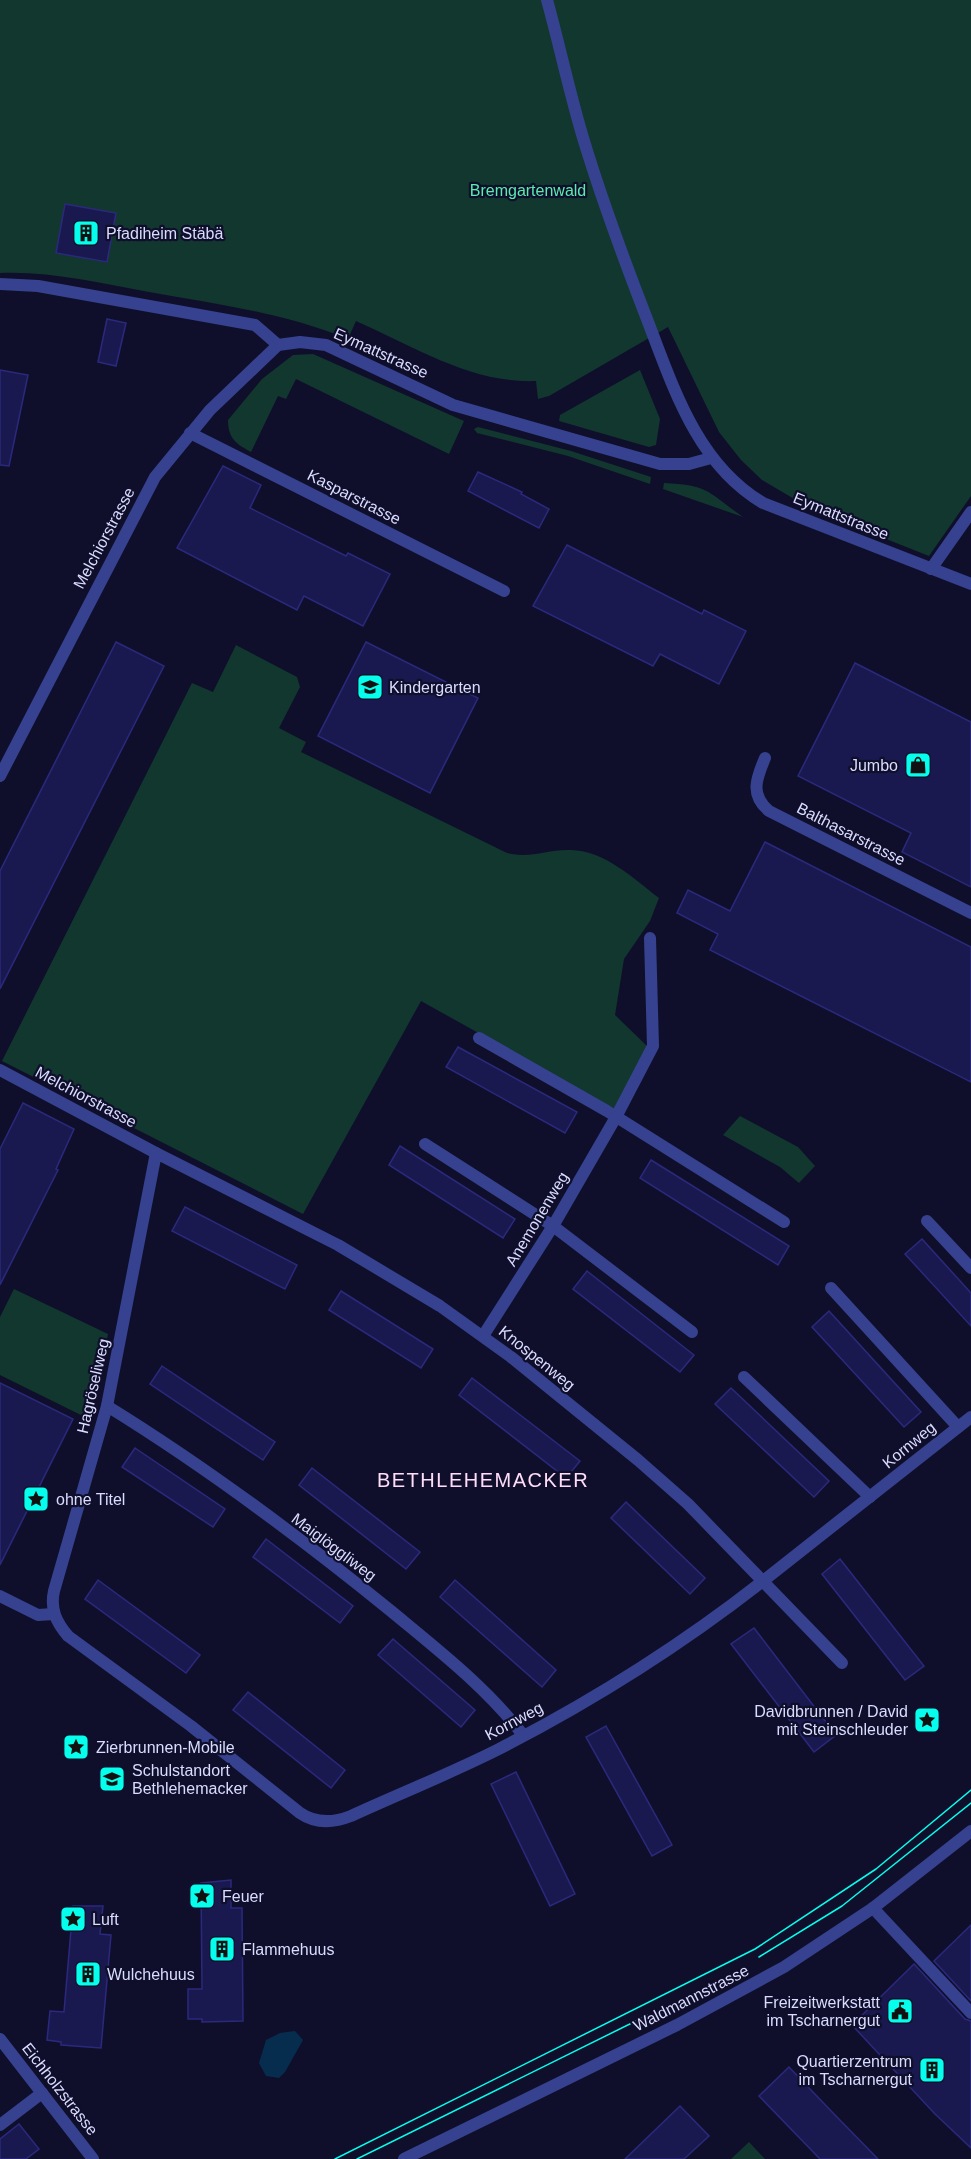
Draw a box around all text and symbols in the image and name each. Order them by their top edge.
park label: Bremgartenwald [470,182,586,199]
building icon: Pfadiheim Stäbä [71,218,101,248]
place label: Pfadiheim Stäbä [106,225,224,242]
street label: Eymattstrasse [331,325,431,381]
street label: Kasparstrasse [305,466,404,528]
street label: Melchiorstrasse [70,484,138,591]
street label: Eymattstrasse [791,489,891,543]
school or university icon: Kindergarten [355,672,385,702]
place label: Kindergarten [389,679,481,696]
shop icon: Jumbo [903,750,933,780]
place label: Jumbo [850,757,898,774]
street label: Balthasarstrasse [794,799,908,869]
street label: Melchiorstrasse [33,1063,140,1131]
street label: Anemonenweg [502,1169,572,1269]
street label: Knospenweg [496,1322,578,1394]
street label: Hagröseliweg [74,1337,112,1435]
street label: Kornweg [879,1419,939,1471]
district label: BETHLEHEMACKER [377,1469,589,1491]
place icon: ohne Titel [21,1484,51,1514]
place label: ohne Titel [56,1491,125,1508]
street label: Maiglöggliweg [288,1510,380,1584]
street label: Kornweg [482,1699,546,1743]
place label: Davidbrunnen / David mit Steinschleuder [754,1703,909,1738]
place icon: Davidbrunnen / David mit Steinschleuder [912,1705,942,1735]
place icon: Zierbrunnen-Mobile [61,1732,91,1762]
place label: Zierbrunnen-Mobile [96,1739,235,1756]
place label: Schulstandort Bethlehemacker [132,1762,248,1797]
school or university icon: Schulstandort Bethlehemacker [97,1764,127,1794]
place icon: Feuer [187,1881,217,1911]
place label: Feuer [222,1888,264,1905]
place icon: Luft [58,1904,88,1934]
place label: Luft [92,1911,119,1928]
building icon: Flammehuus [207,1934,237,1964]
place label: Flammehuus [242,1941,334,1958]
building icon: Wulchehuus [73,1959,103,1989]
street label: Waldmannstrasse [630,1961,752,2035]
place label: Wulchehuus [107,1966,195,1983]
place label: Freizeitwerkstatt im Tscharnergut [764,1994,881,2029]
public building icon: Freizeitwerkstatt im Tscharnergut [885,1996,915,2026]
street label: Eichholzstrasse [19,2040,101,2138]
place label: Quartierzentrum im Tscharnergut [796,2053,913,2088]
building icon: Quartierzentrum im Tscharnergut [917,2055,947,2085]

